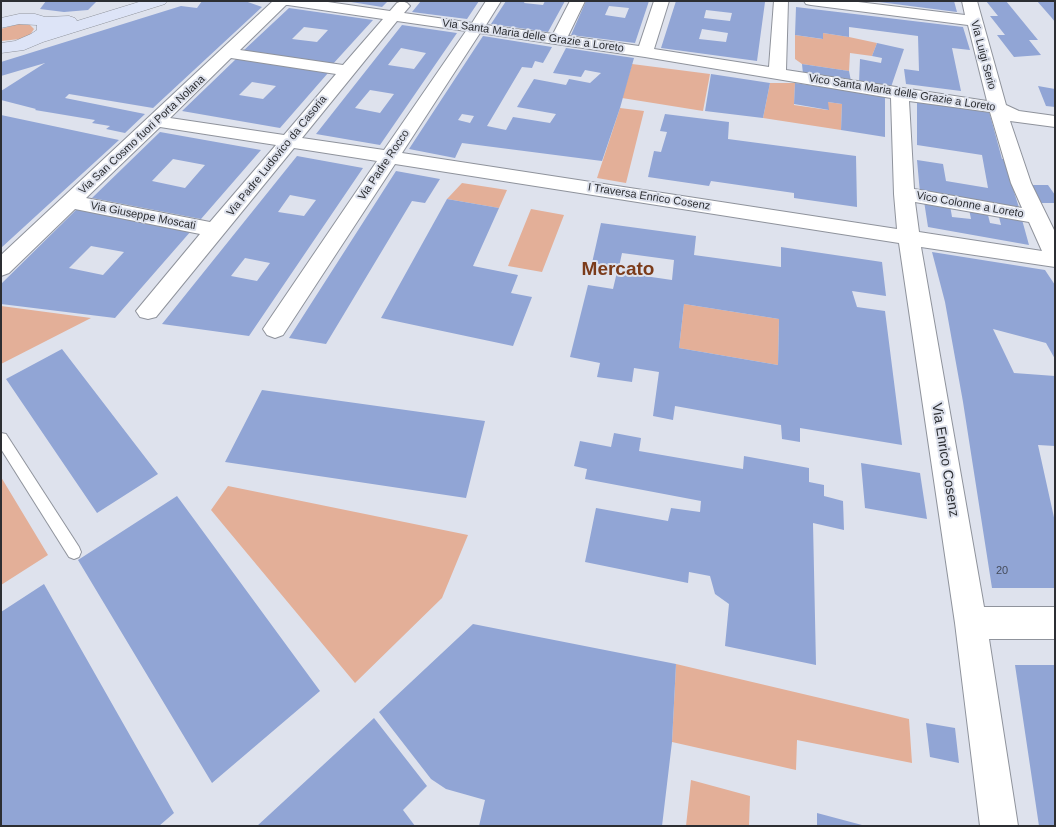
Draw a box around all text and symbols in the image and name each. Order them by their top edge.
street label: Via Santa Maria delle Grazie a Loreto [441,17,625,55]
street label: Via Luigi Serio [967,19,999,91]
street label: Vico Santa Maria delle Grazie a Loreto [808,72,996,114]
street label: Via San Cosmo fuori Porta Nolana [76,73,208,197]
street label: Via Padre Ludovico da Casoria [224,93,330,219]
street label: Via Padre Rocco [356,127,412,203]
street label: I Traversa Enrico Cosenz [587,181,711,213]
street label: Vico Colonne a Loreto [915,189,1025,221]
street label: Via Giuseppe Moscati [89,199,197,233]
district label: Mercato [582,259,654,281]
street label: Via Enrico Cosenz [928,402,962,518]
house number: 20 [996,564,1008,578]

